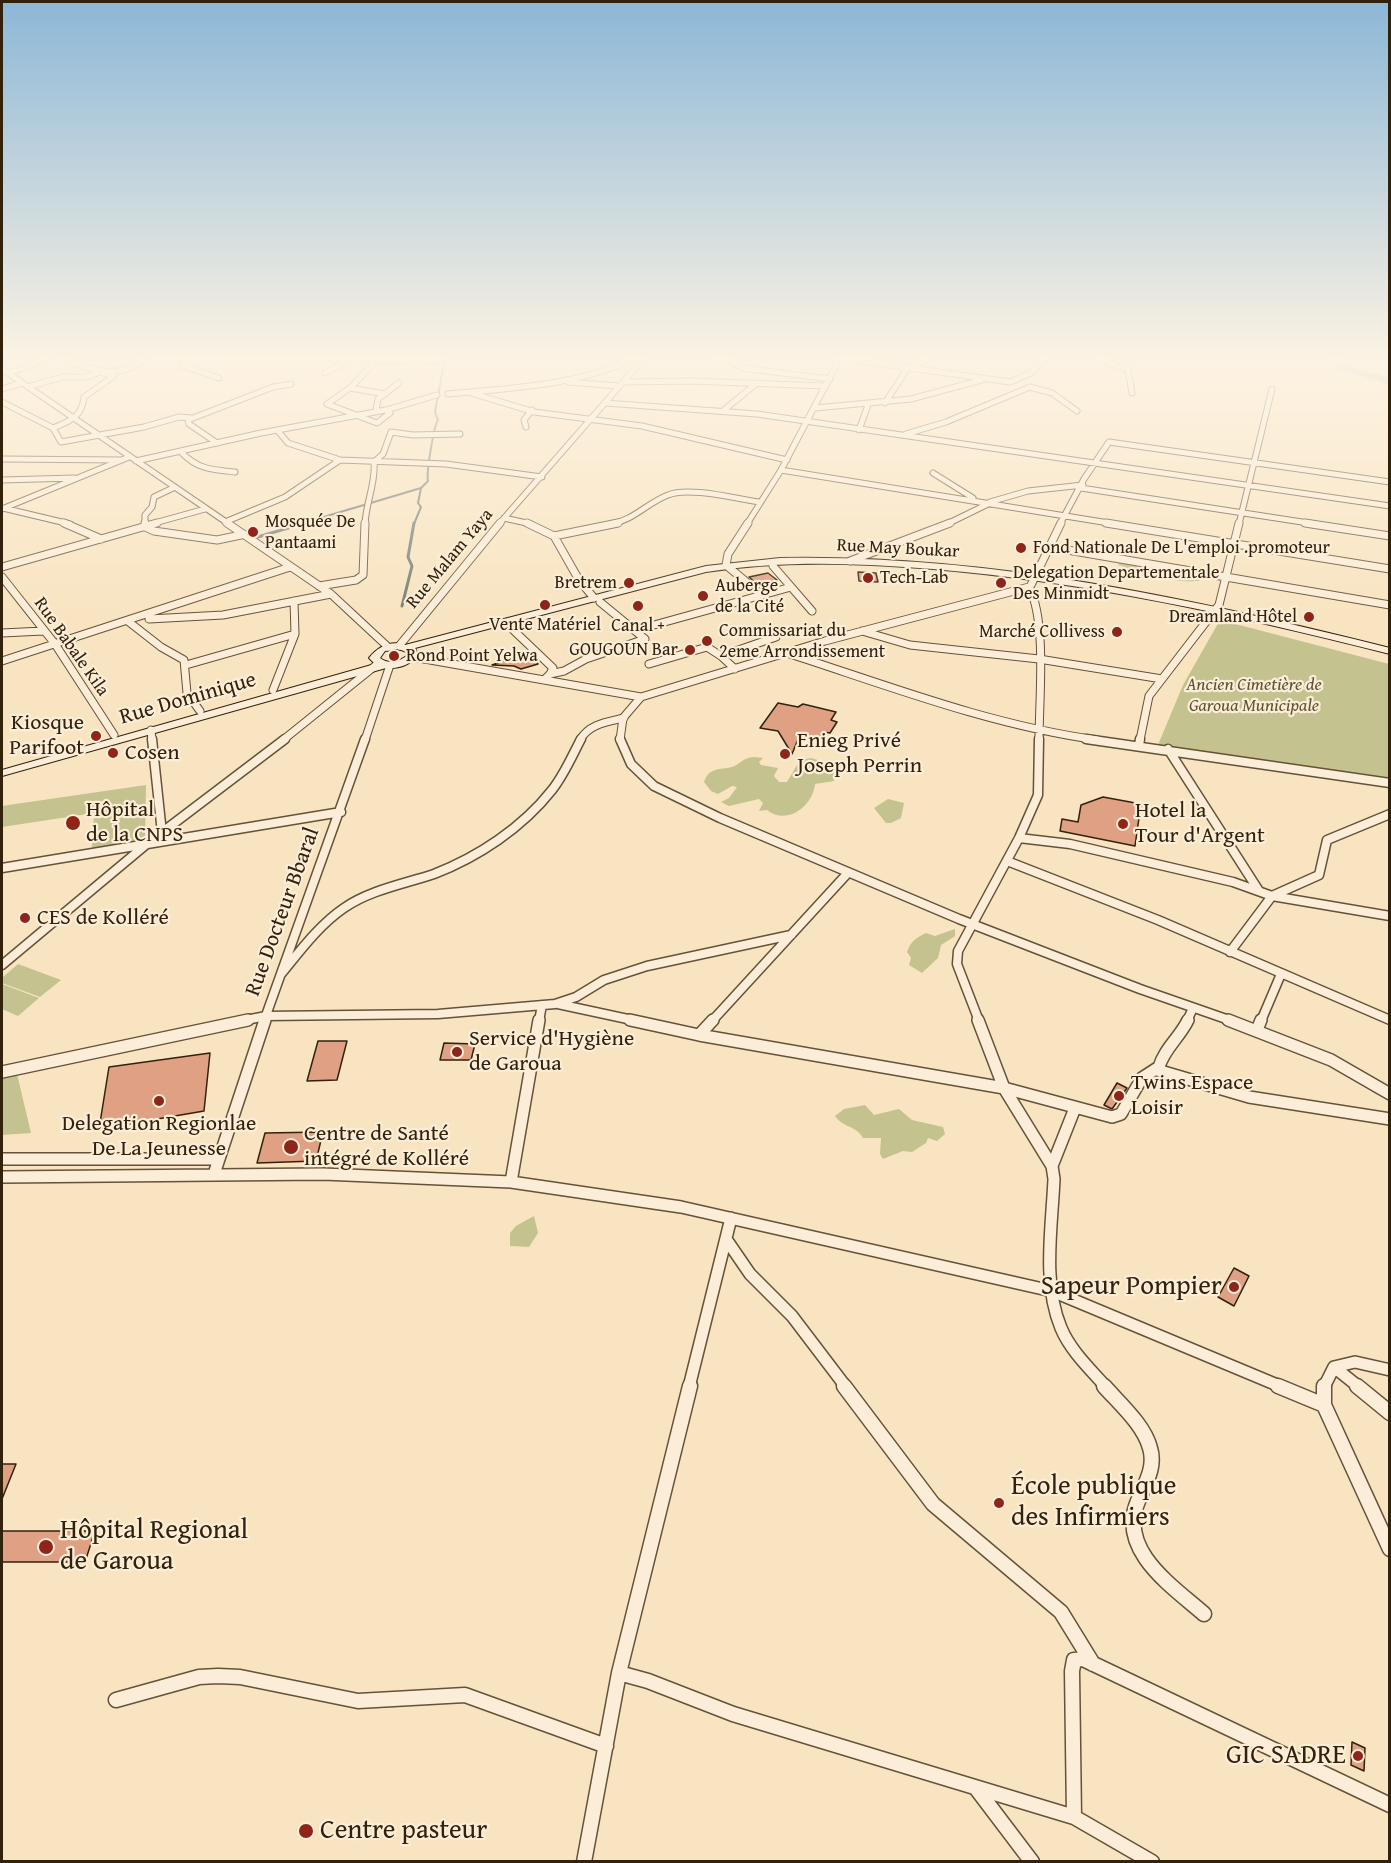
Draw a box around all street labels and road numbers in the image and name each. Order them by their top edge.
street label: Rue Malam Yaya [402,505,498,613]
street label: Rue May Boukar [836,535,960,563]
street label: Rue Babale Kila [29,593,113,701]
street label: Rue Dominique [117,667,259,731]
street label: Rue Docteur Bbaral [240,824,326,1000]

